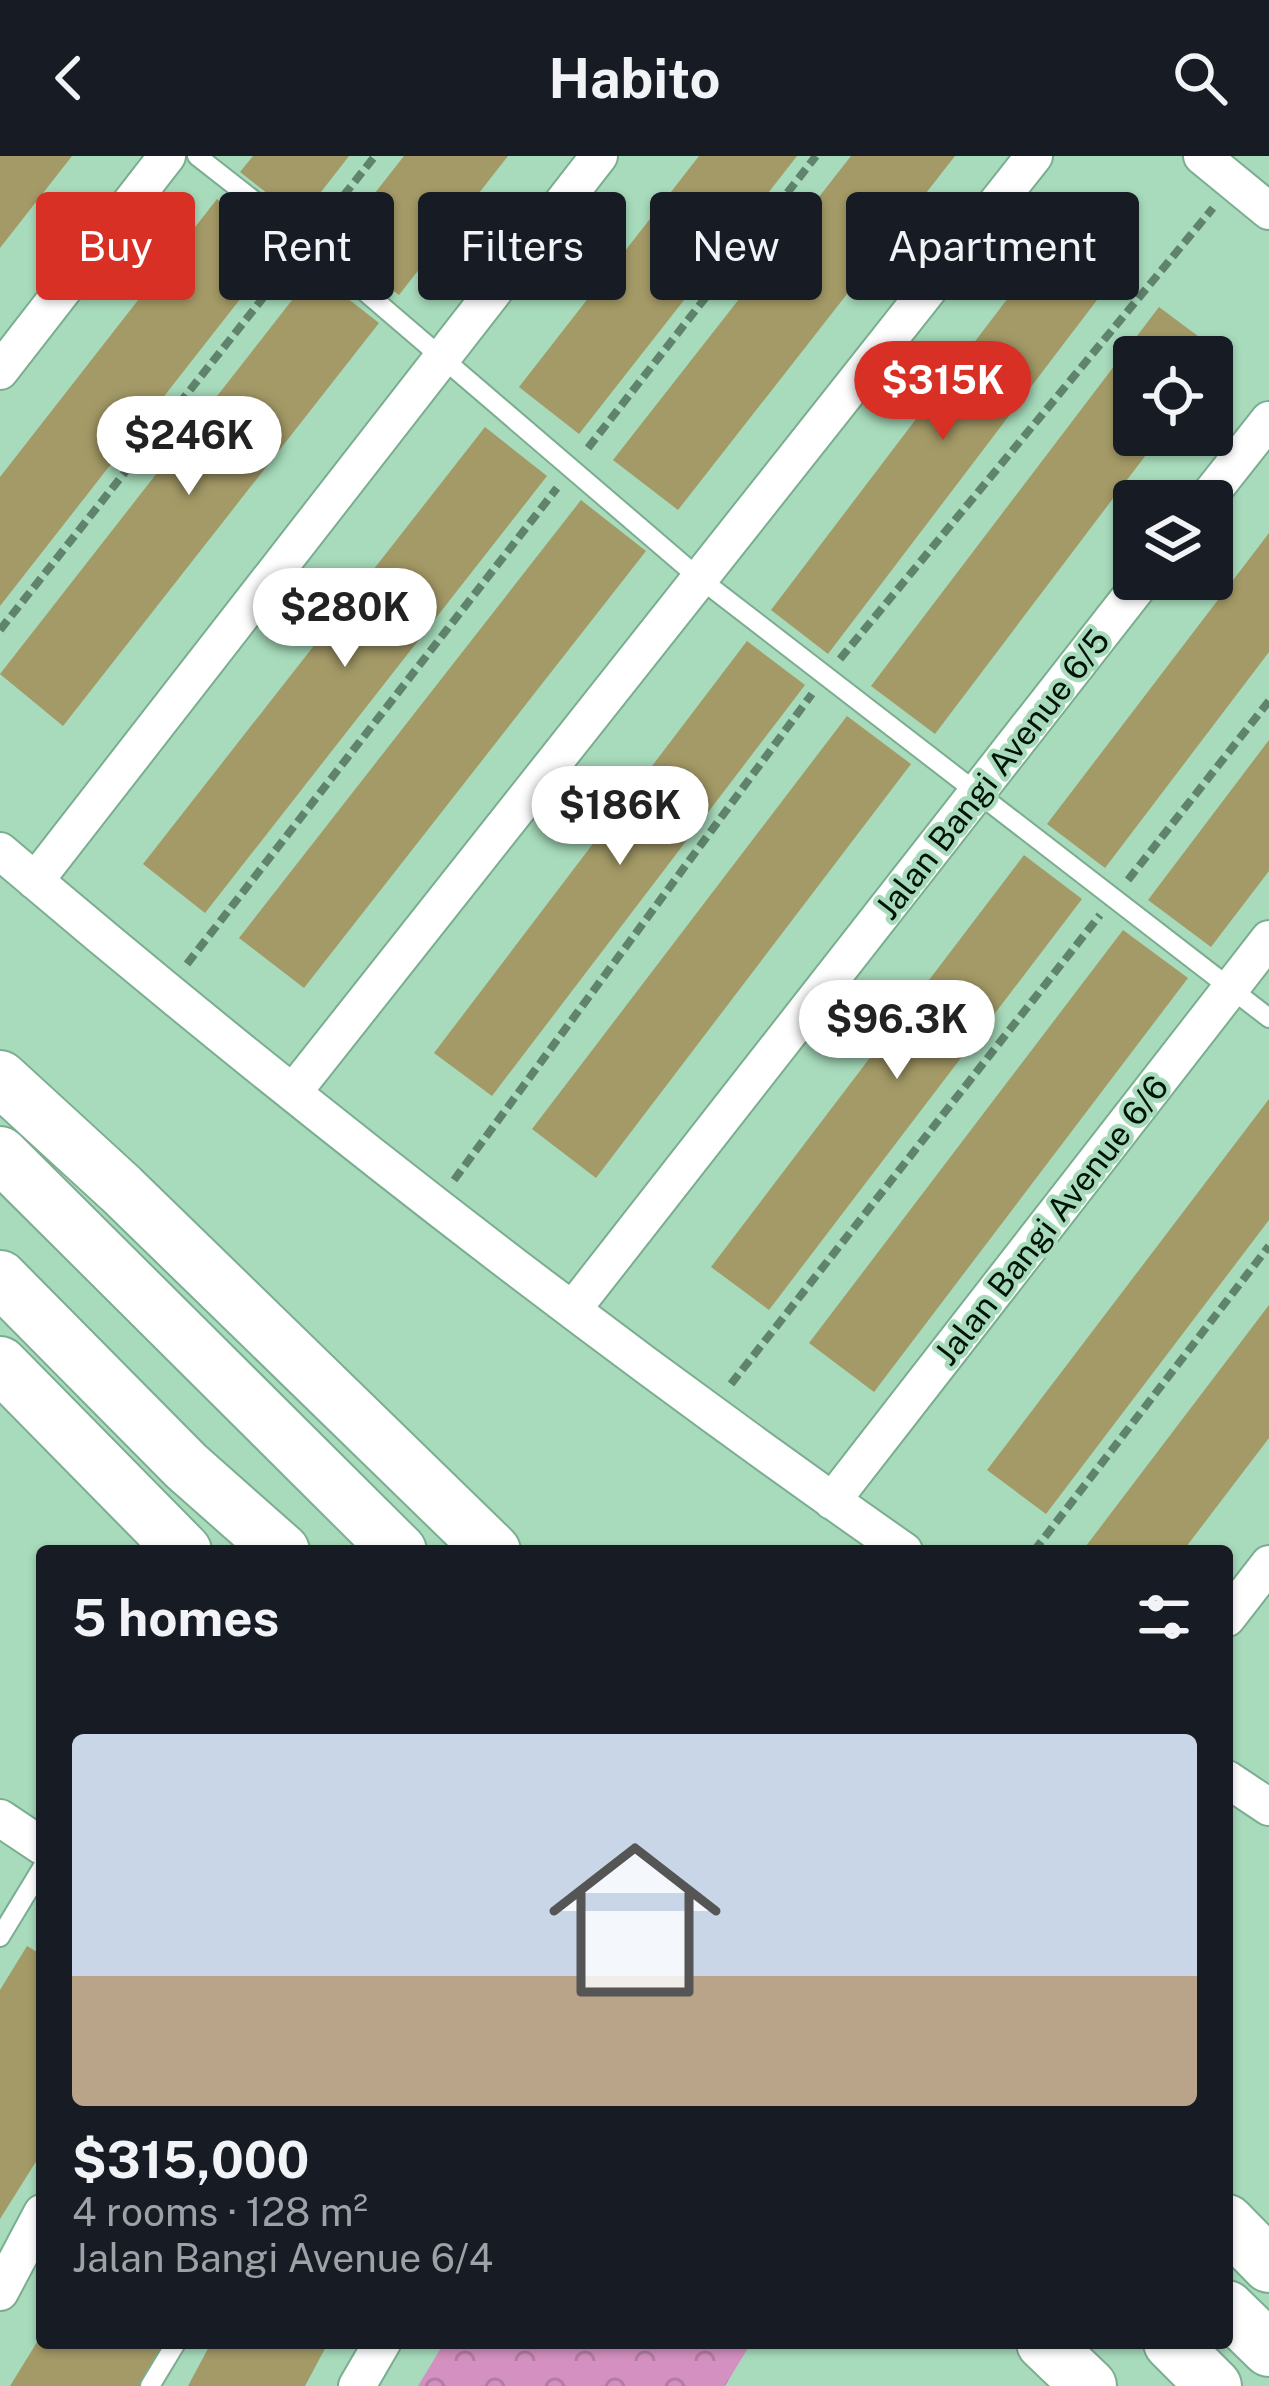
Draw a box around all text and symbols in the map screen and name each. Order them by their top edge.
icon: back [36,45,102,111]
icon: search [1167,45,1233,111]
text: Habito [548,47,721,110]
chip: Buy [36,192,195,300]
chip: Rent [219,192,394,300]
chip: Filters [418,192,626,300]
chip: New [650,192,822,300]
chip: Apartment [846,192,1139,300]
map controls [1113,336,1233,600]
button: locate [1113,336,1233,456]
pin: $315K [859,341,1027,443]
text: $315K [881,357,1005,403]
pin: $246K [105,396,273,498]
text: $246K [124,412,254,458]
button: layers [1113,480,1233,600]
pin: $280K [261,568,429,670]
text: $280K [280,584,410,630]
street label: Jalan Bangi Avenue 6/5 [867,622,1117,926]
pin: $186K [536,766,704,868]
text: $186K [558,782,682,828]
pin: $96.3K [799,980,995,1082]
text: $96.3K [826,996,968,1042]
street label: Jalan Bangi Avenue 6/6 [926,1068,1176,1372]
icon: filters [1131,1584,1197,1650]
text: 5 homes [72,1588,279,1647]
icon: home [527,1812,743,2028]
text: $315,000 [72,2130,309,2189]
text: 4 rooms · 128 m² [72,2189,368,2235]
text: Jalan Bangi Avenue 6/4 [72,2235,493,2281]

